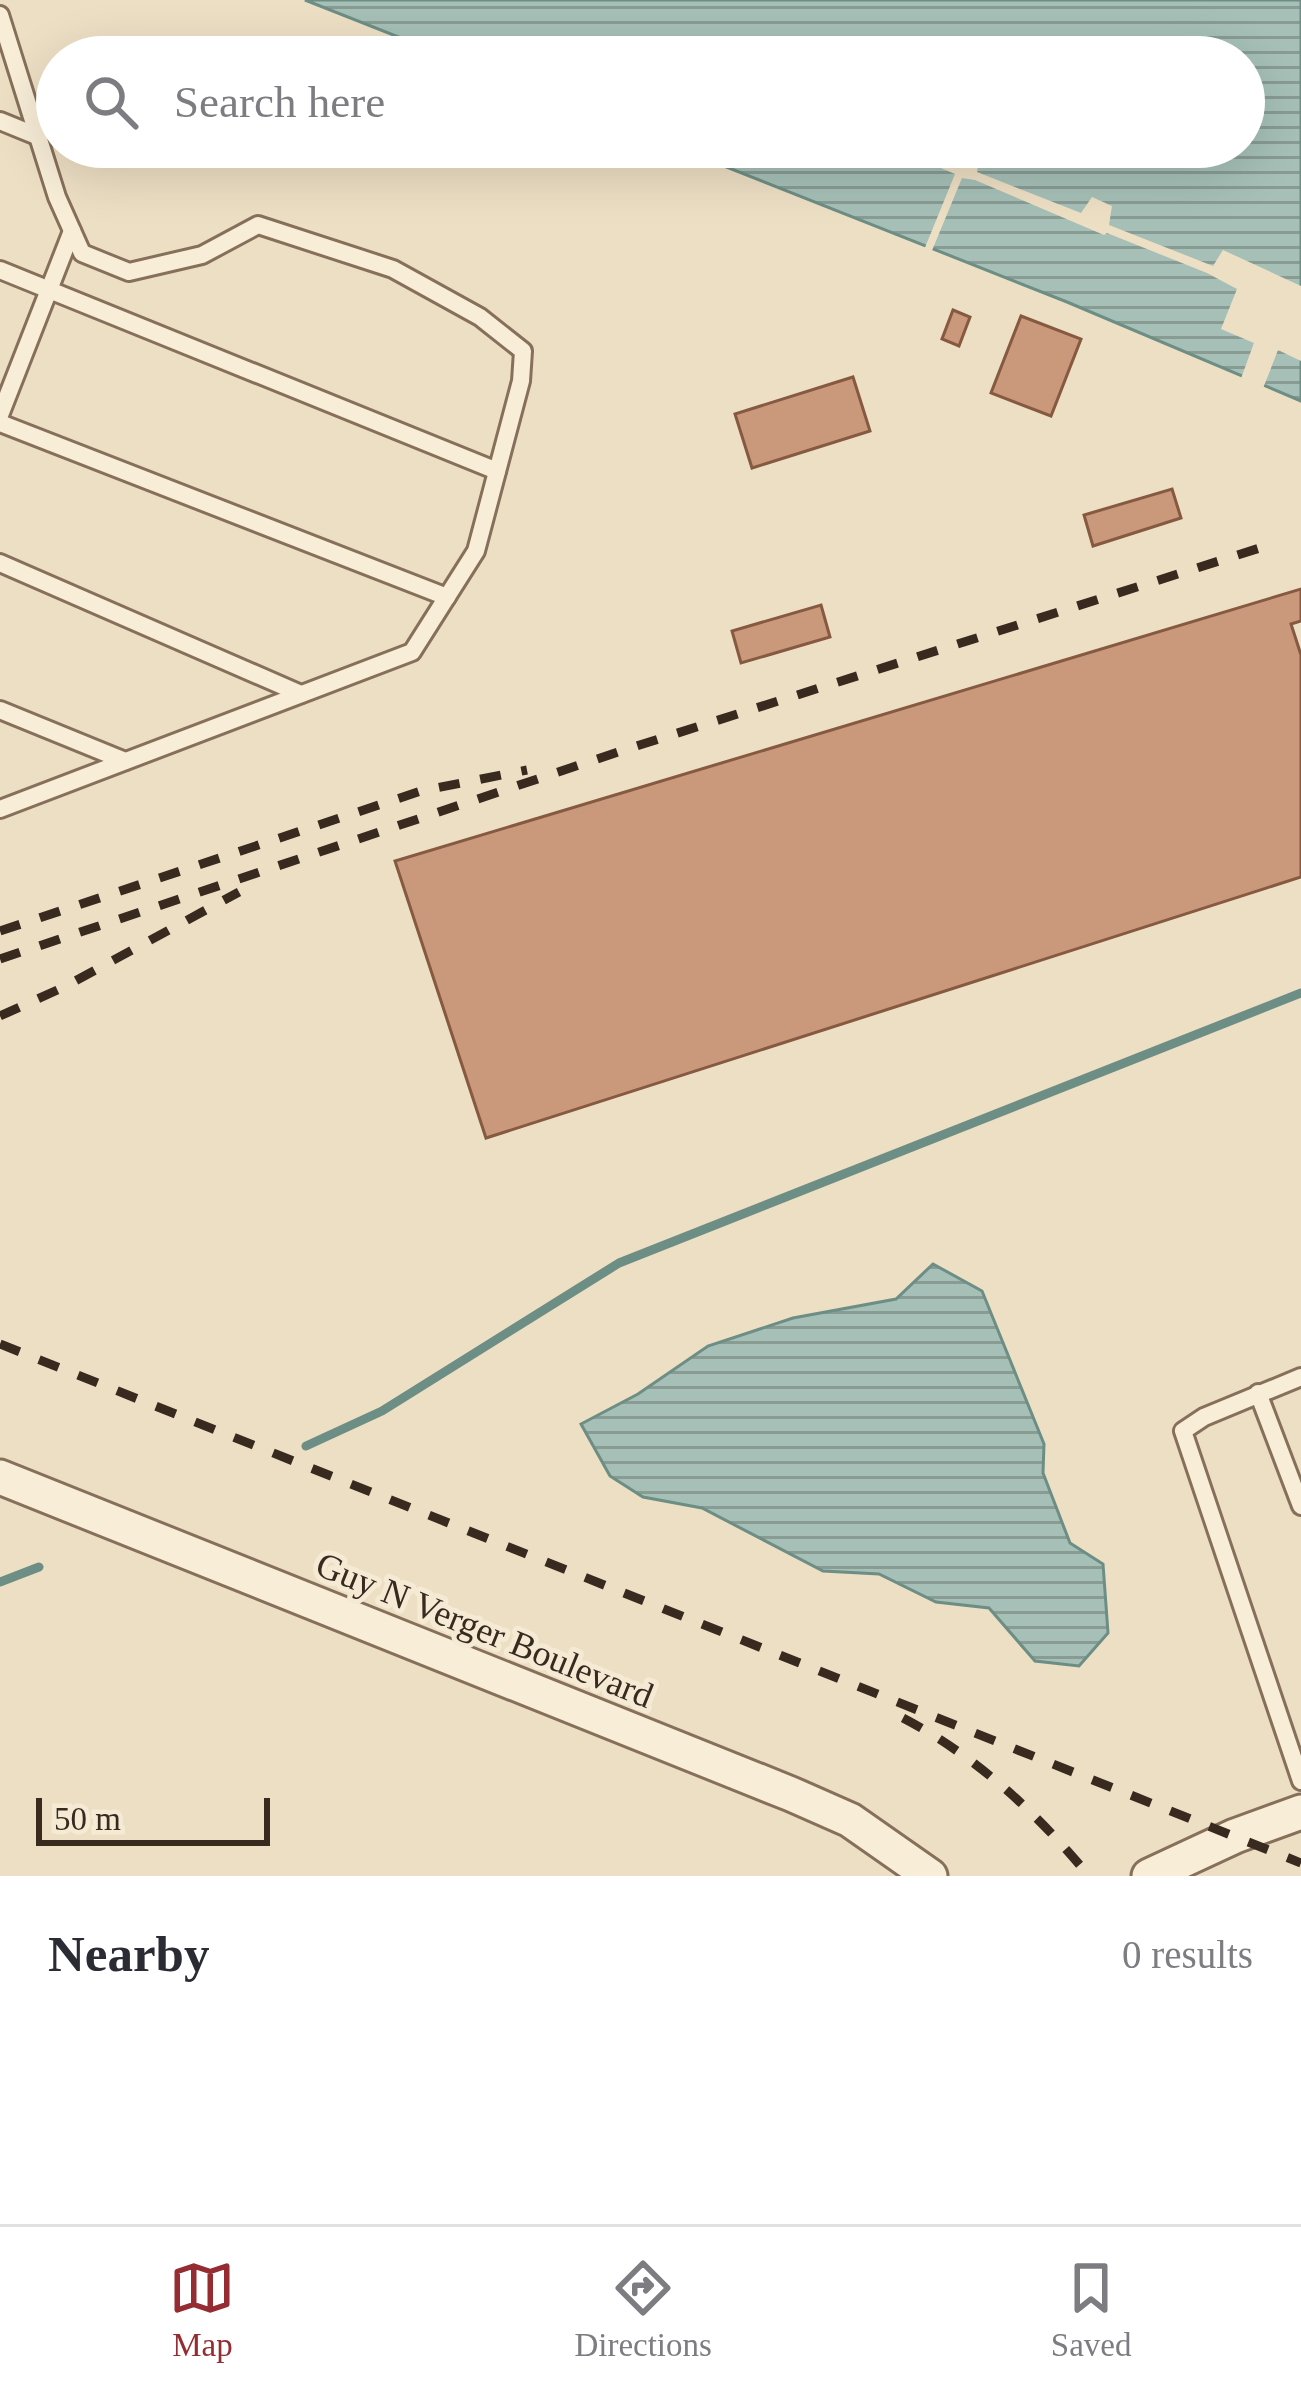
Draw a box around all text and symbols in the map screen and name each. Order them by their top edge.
search box [36,36,1265,168]
icon: search [78,69,144,135]
text: Search here [174,77,385,127]
street label: Guy N Verger Boulevard [310,1544,659,1716]
scale bar [36,1792,270,1845]
text: 50 m [54,1801,121,1837]
text: Nearby [48,1926,209,1982]
text: 0 results [1122,1933,1253,1976]
tab: Map [169,2255,235,2364]
tab: Directions [574,2255,712,2364]
tab: Saved [1051,2255,1132,2364]

